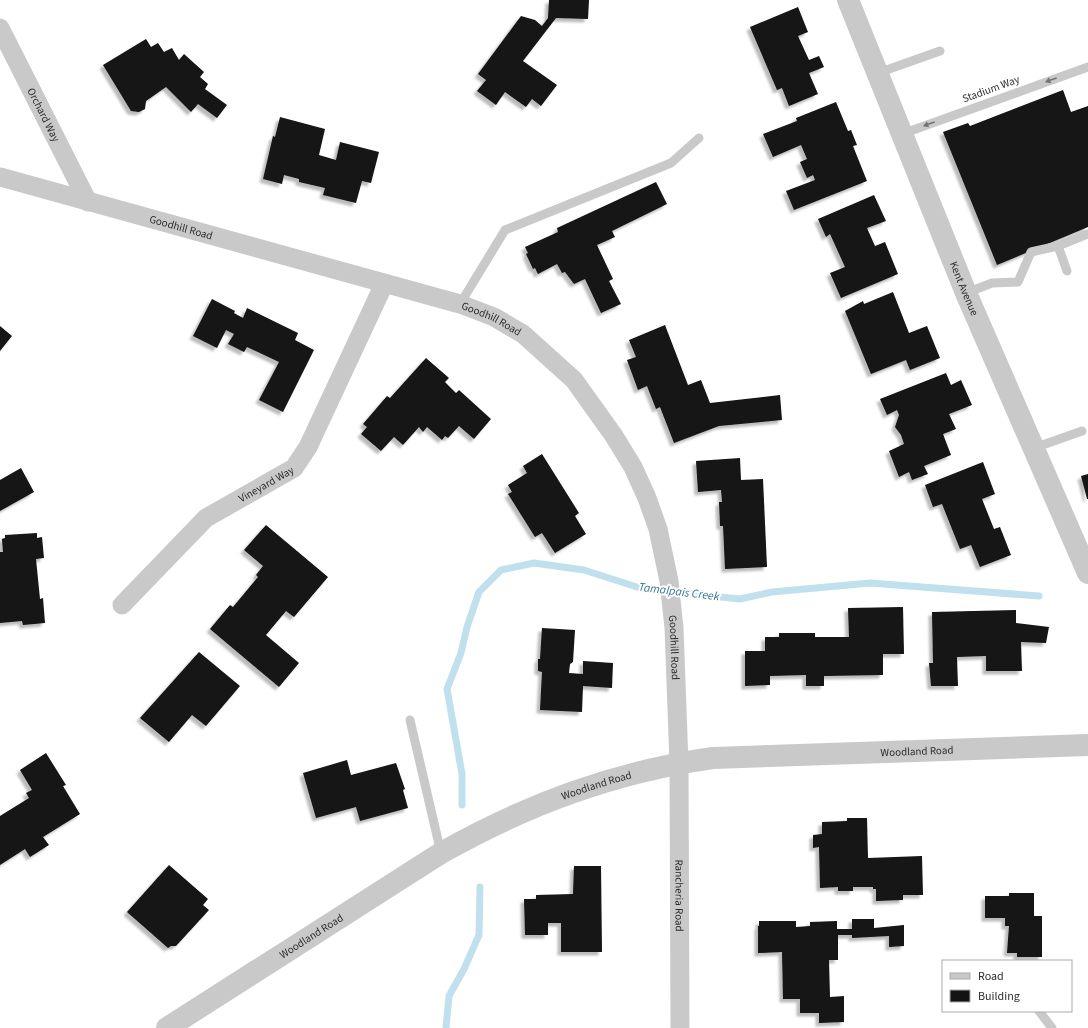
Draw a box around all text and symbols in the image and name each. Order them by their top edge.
street label: Stadium Way [960,72,1022,106]
one-way arrow [1045,77,1057,83]
street label: Orchard Way [24,85,64,144]
one-way arrow [923,122,935,128]
street label: Goodhill Road [148,211,215,243]
street label: Kent Avenue [946,259,983,318]
street label: Goodhill Road [459,298,524,339]
street label: Vineyard Way [236,462,297,506]
water label: Tamalpais Creek [638,579,721,605]
street label: Goodhill Road [665,614,683,680]
street label: Woodland Road [880,742,954,760]
street label: Woodland Road [559,767,633,803]
street label: Rancheria Road [672,859,687,932]
street label: Woodland Road [276,910,346,962]
legend [942,960,1072,1012]
text: Road [978,968,1004,985]
text: Building [978,988,1020,1005]

